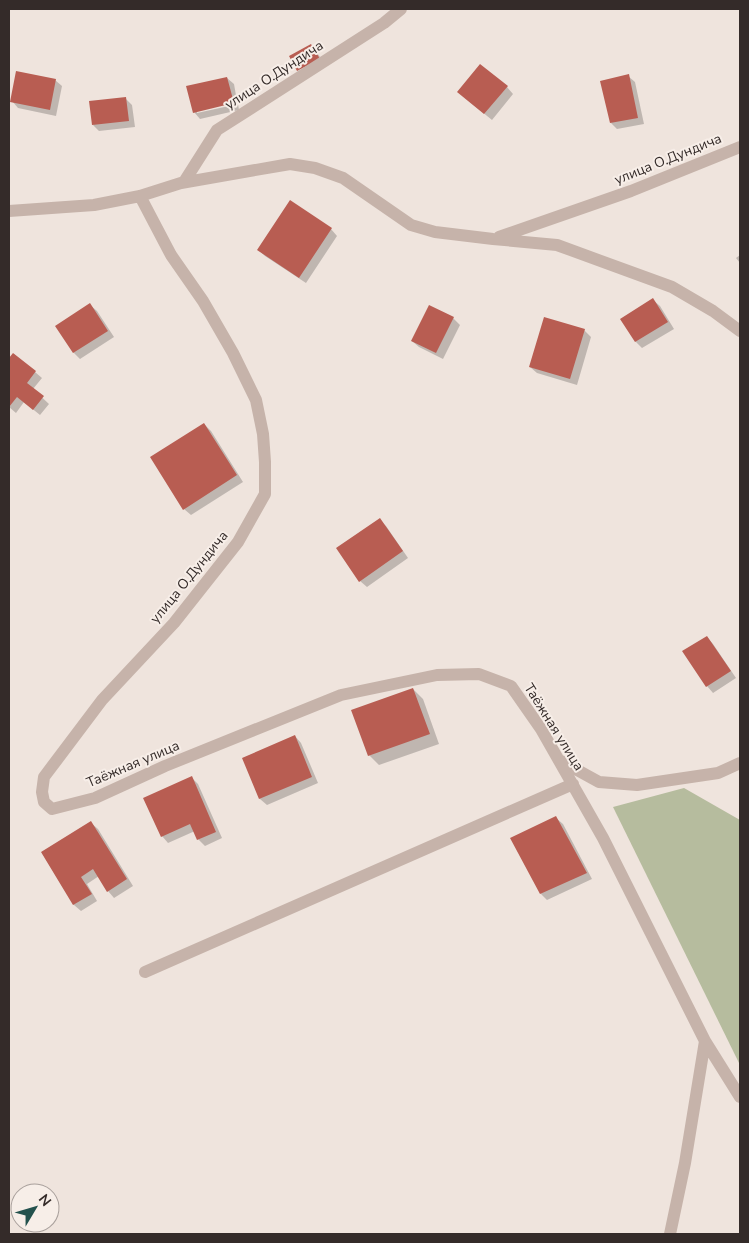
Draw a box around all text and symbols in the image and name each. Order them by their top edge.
street label: улица О.Дундича [221,36,327,114]
street label: улица О.Дундича [612,129,724,189]
street label: улица О.Дундича [146,527,232,627]
street label: Таёжная улица [520,680,588,774]
street label: Таёжная улица [84,736,182,792]
north arrow [10,1183,60,1233]
text: N [34,1190,56,1210]

